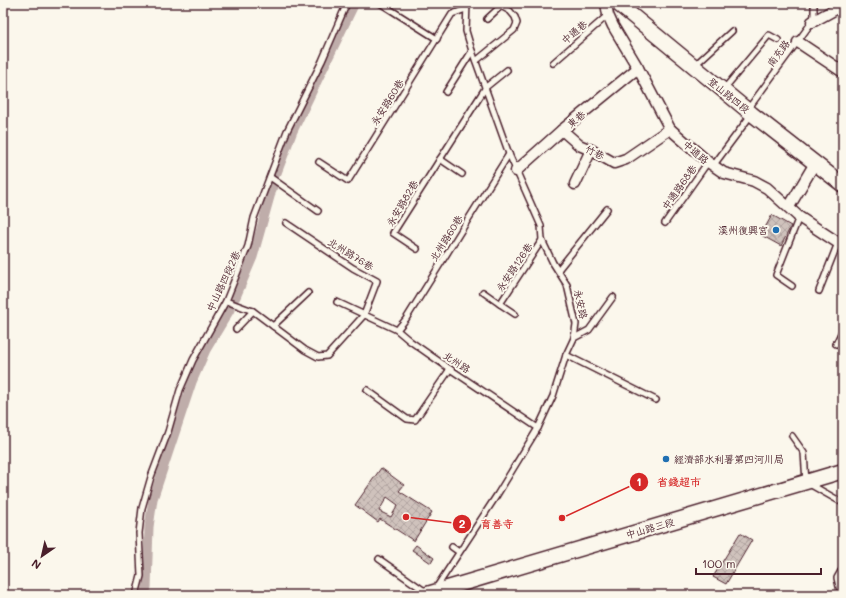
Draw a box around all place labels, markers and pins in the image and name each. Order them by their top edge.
place label: 溪州復興宮 [718,223,768,237]
marker: 溪州復興宮 [771,225,781,235]
place label: 經濟部水利署第四河川局 [674,452,784,466]
marker: 經濟部水利署第四河川局 [661,454,671,464]
callout: 省錢超市 [629,470,709,493]
callout: 育善寺 [452,512,521,535]

